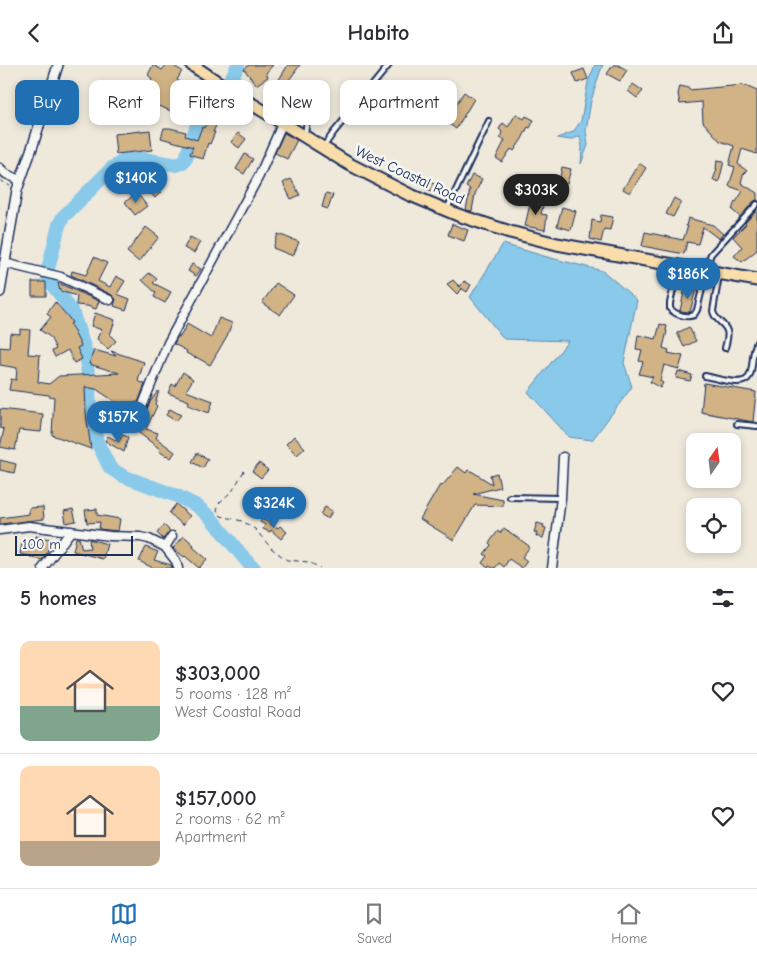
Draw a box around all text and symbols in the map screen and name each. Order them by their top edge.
icon: back [20,19,48,47]
icon: share [709,19,737,47]
text: Habito [348,20,409,46]
chip: Buy [15,80,79,125]
chip: Rent [89,80,160,125]
chip: Filters [170,80,253,125]
chip: New [263,80,330,125]
chip: Apartment [340,80,457,125]
street label: West Coastal Road [353,142,467,208]
pin: $140K [101,161,171,204]
text: $140K [115,169,157,187]
pin: $303K [501,173,571,216]
text: $303K [514,181,558,199]
pin: $186K [653,257,723,300]
text: $186K [667,265,709,283]
pin: $157K [83,401,153,443]
text: $157K [98,408,138,426]
north arrow [686,433,741,487]
map controls [686,433,741,553]
pin: $324K [239,487,309,529]
text: $324K [253,494,295,512]
button: locate [686,498,741,553]
scale bar [15,533,132,556]
text: 100 m [22,536,61,553]
icon: filters [709,584,737,612]
text: 5 homes [20,586,97,610]
icon: home [60,661,120,721]
text: $303,000 [175,661,260,685]
icon: heart [709,677,737,705]
text: 5 rooms · 128 m² [175,685,291,703]
text: West Coastal Road [175,703,301,721]
icon: home [60,786,120,846]
text: $157,000 [175,786,257,810]
icon: heart [709,802,737,830]
text: 2 rooms · 62 m² [175,810,285,828]
text: Apartment [175,828,247,846]
tab: Map [110,900,138,947]
tab: Saved [357,900,392,947]
tab: Home [611,900,647,947]

